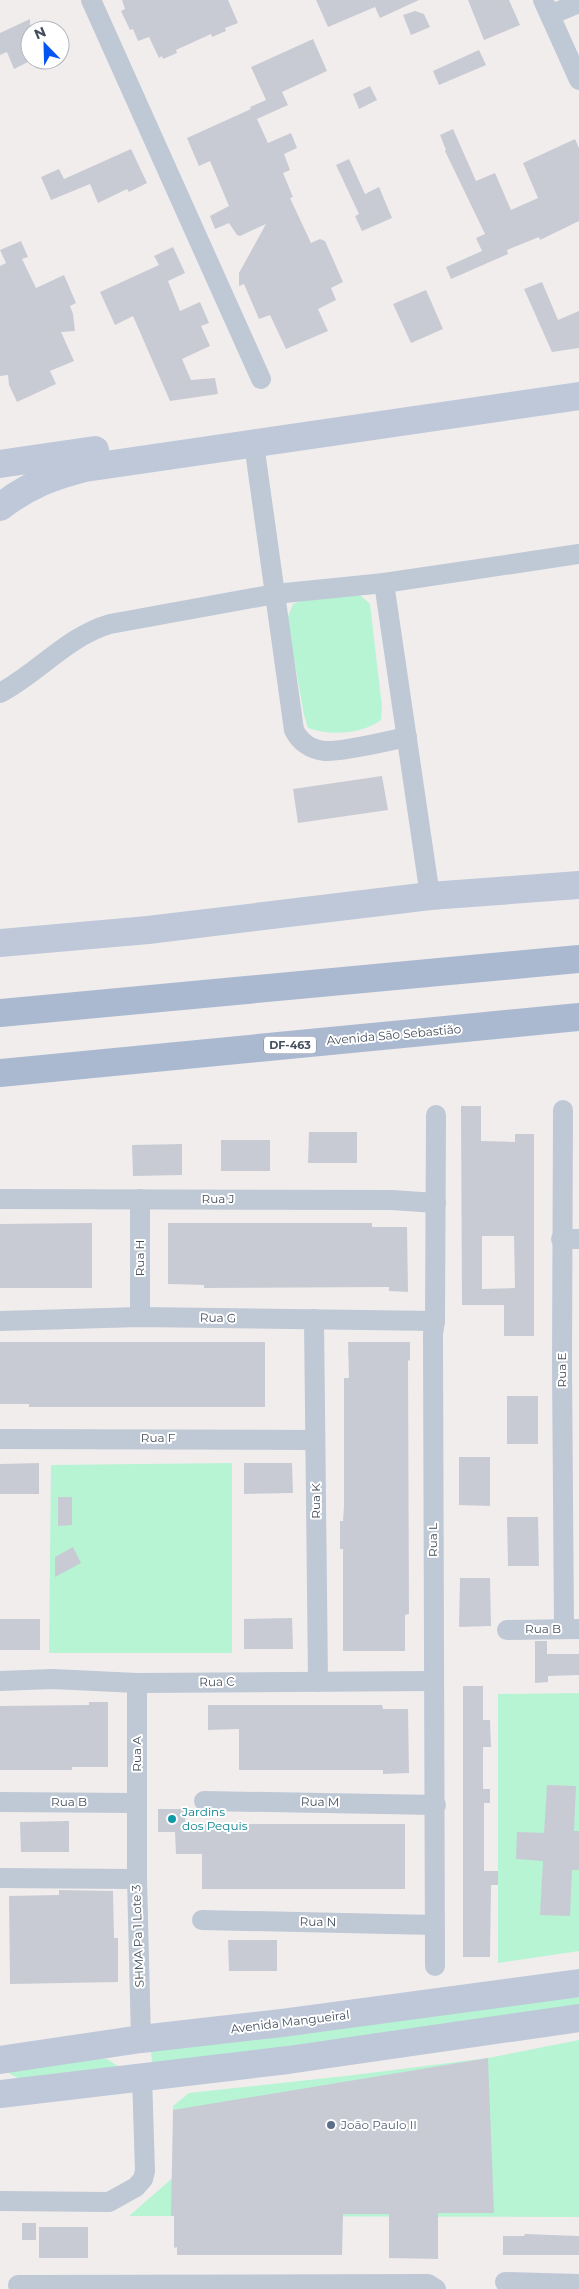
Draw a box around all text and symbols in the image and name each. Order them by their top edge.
north arrow [20,20,70,70]
text: N [31,23,49,44]
street label: Avenida São Sebastião [326,1021,462,1048]
road number: DF-463 [264,1036,316,1054]
street label: Rua J [202,1191,234,1206]
street label: Rua H [132,1240,147,1276]
street label: Rua G [200,1310,236,1325]
street label: Rua E [554,1353,569,1388]
street label: Rua F [141,1430,176,1445]
street label: Rua K [308,1483,323,1519]
street label: Rua L [425,1523,440,1557]
street label: Rua B [525,1621,561,1636]
street label: Rua C [199,1674,235,1689]
street label: Rua A [129,1736,144,1772]
street label: Rua B [51,1794,87,1809]
street label: Rua M [301,1794,339,1809]
place label: Jardins dos Pequis [181,1804,248,1833]
marker: Jardins dos Pequis [166,1813,178,1825]
street label: SHMA Pa 1 Lote 3 [128,1884,147,1988]
street label: Rua N [300,1914,337,1929]
street label: Avenida Mangueiral [230,2007,350,2036]
place label: João Paulo II [340,2117,417,2132]
marker: João Paulo II [325,2119,337,2131]

